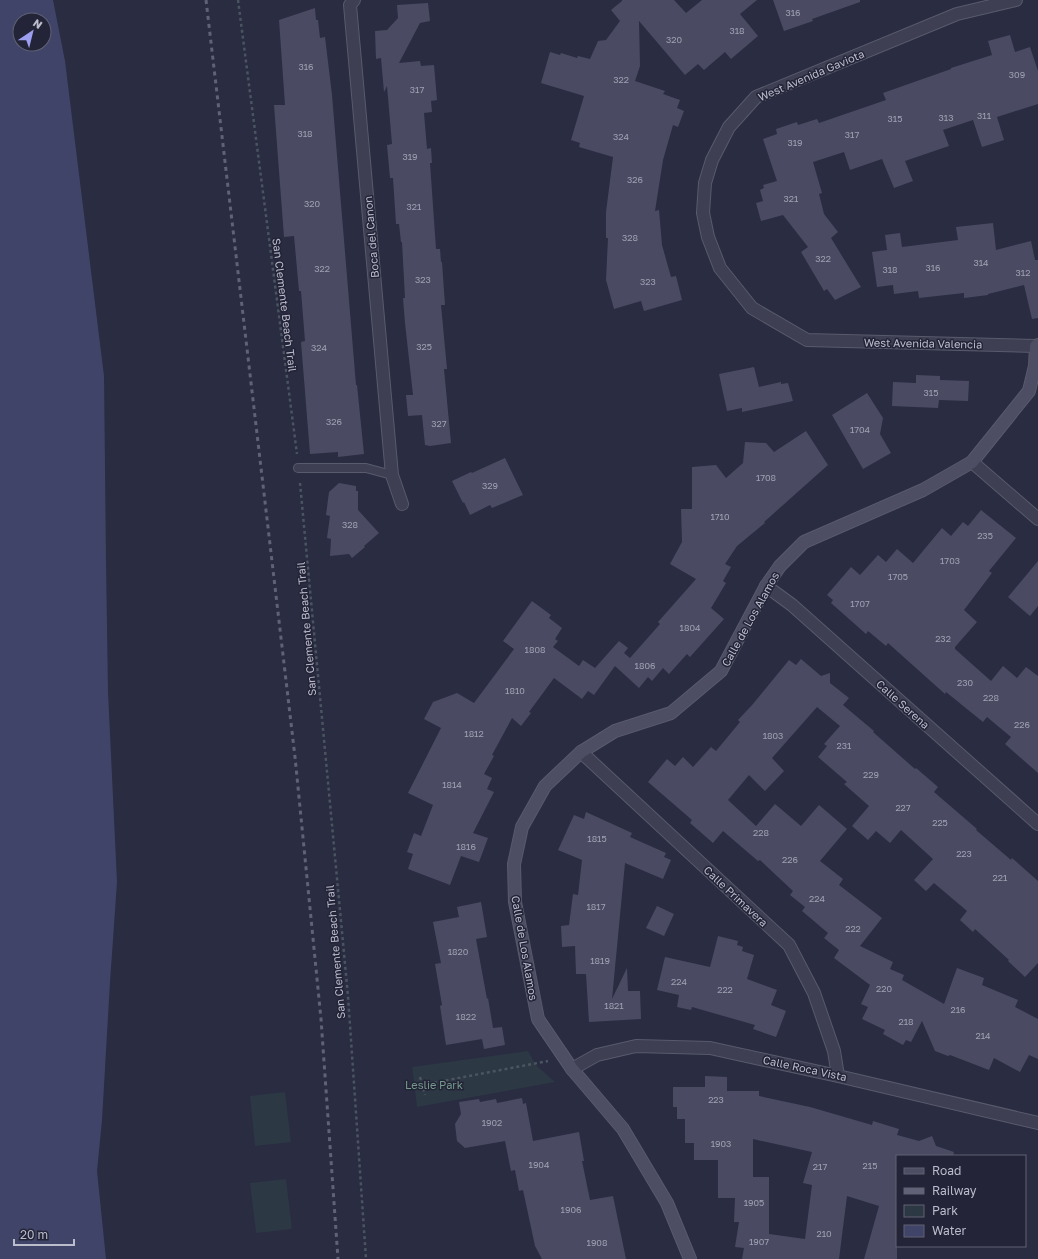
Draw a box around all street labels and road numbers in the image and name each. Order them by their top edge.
street label: West Avenida Gaviota [756,47,866,103]
street label: Boca del Canon [361,196,381,278]
street label: San Clemente Beach Trail [270,237,300,373]
street label: West Avenida Valencia [864,335,982,351]
street label: San Clemente Beach Trail [294,561,318,697]
street label: Calle de Los Alamos [719,569,781,669]
street label: Calle Serena [874,677,932,731]
street label: Calle Primavera [701,863,771,929]
street label: San Clemente Beach Trail [323,884,347,1020]
street label: Calle de Los Alamos [509,895,541,1002]
street label: Calle Roca Vista [762,1053,848,1083]

